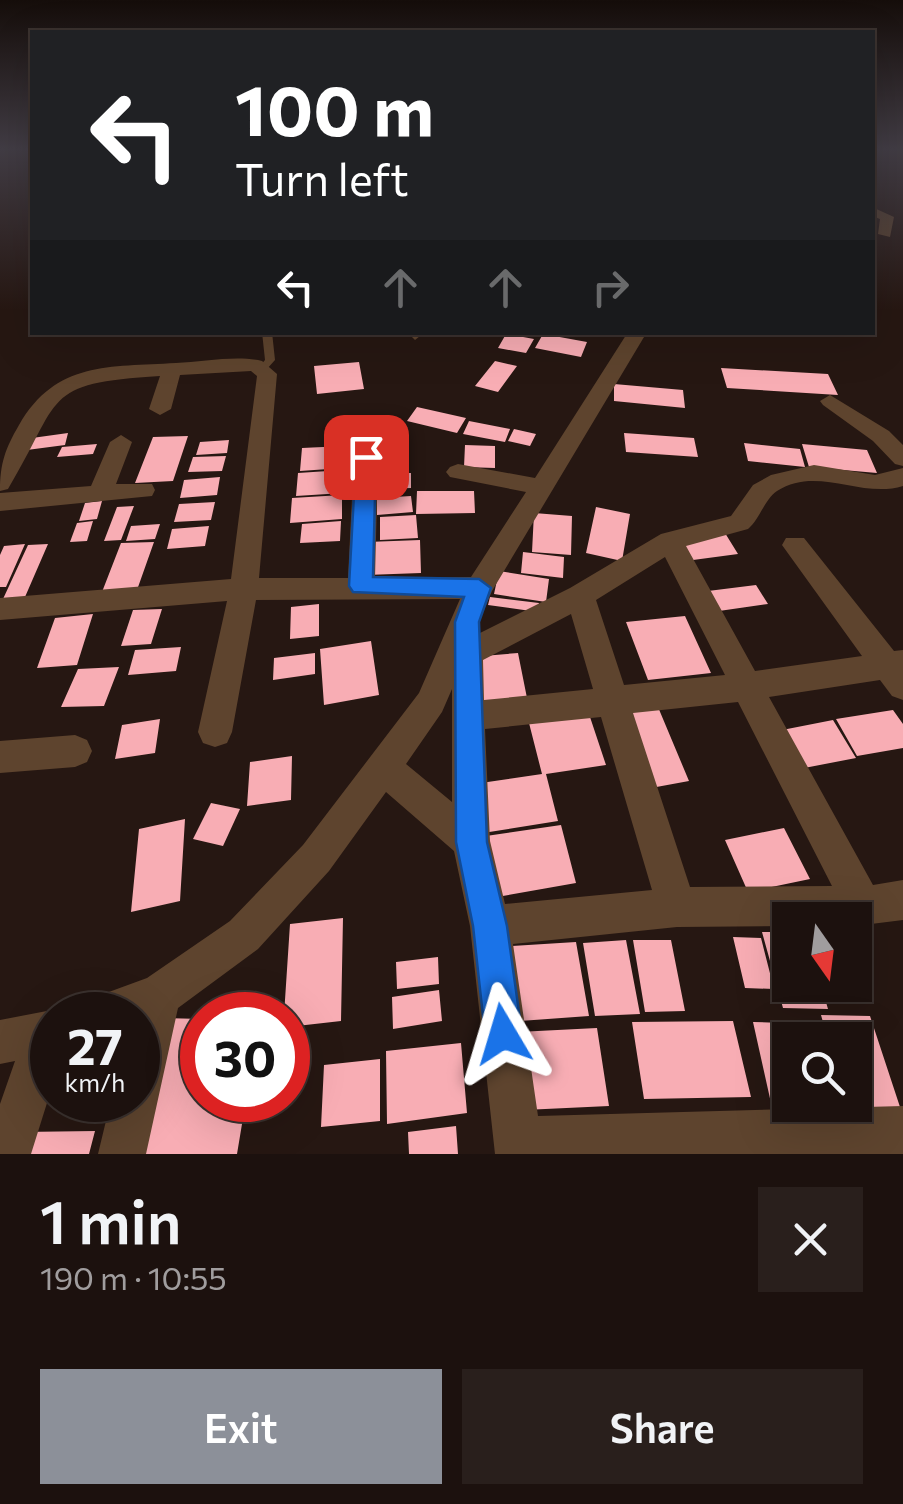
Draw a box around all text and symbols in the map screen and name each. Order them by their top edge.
text: 100 m [235,65,434,150]
icon: left [70,70,200,200]
text: Turn left [235,150,409,205]
icon: left [268,260,323,315]
icon: ahead [373,260,428,315]
icon: ahead [478,260,533,315]
icon: right [583,260,638,315]
pin [324,415,409,500]
icon: arrive [339,430,394,485]
north arrow [772,902,872,1002]
map controls [772,902,872,1122]
position arrow [451,982,555,1086]
speed limit sign: 30 [180,992,310,1122]
text: 27 [67,1014,123,1075]
button: search [772,1022,872,1122]
text: km/h [65,1067,125,1097]
text: 1 min [40,1183,181,1256]
button: close [758,1187,863,1292]
text: 190 m · 10:55 [40,1257,227,1297]
button: Exit [40,1369,442,1484]
button: Share [462,1369,863,1484]

